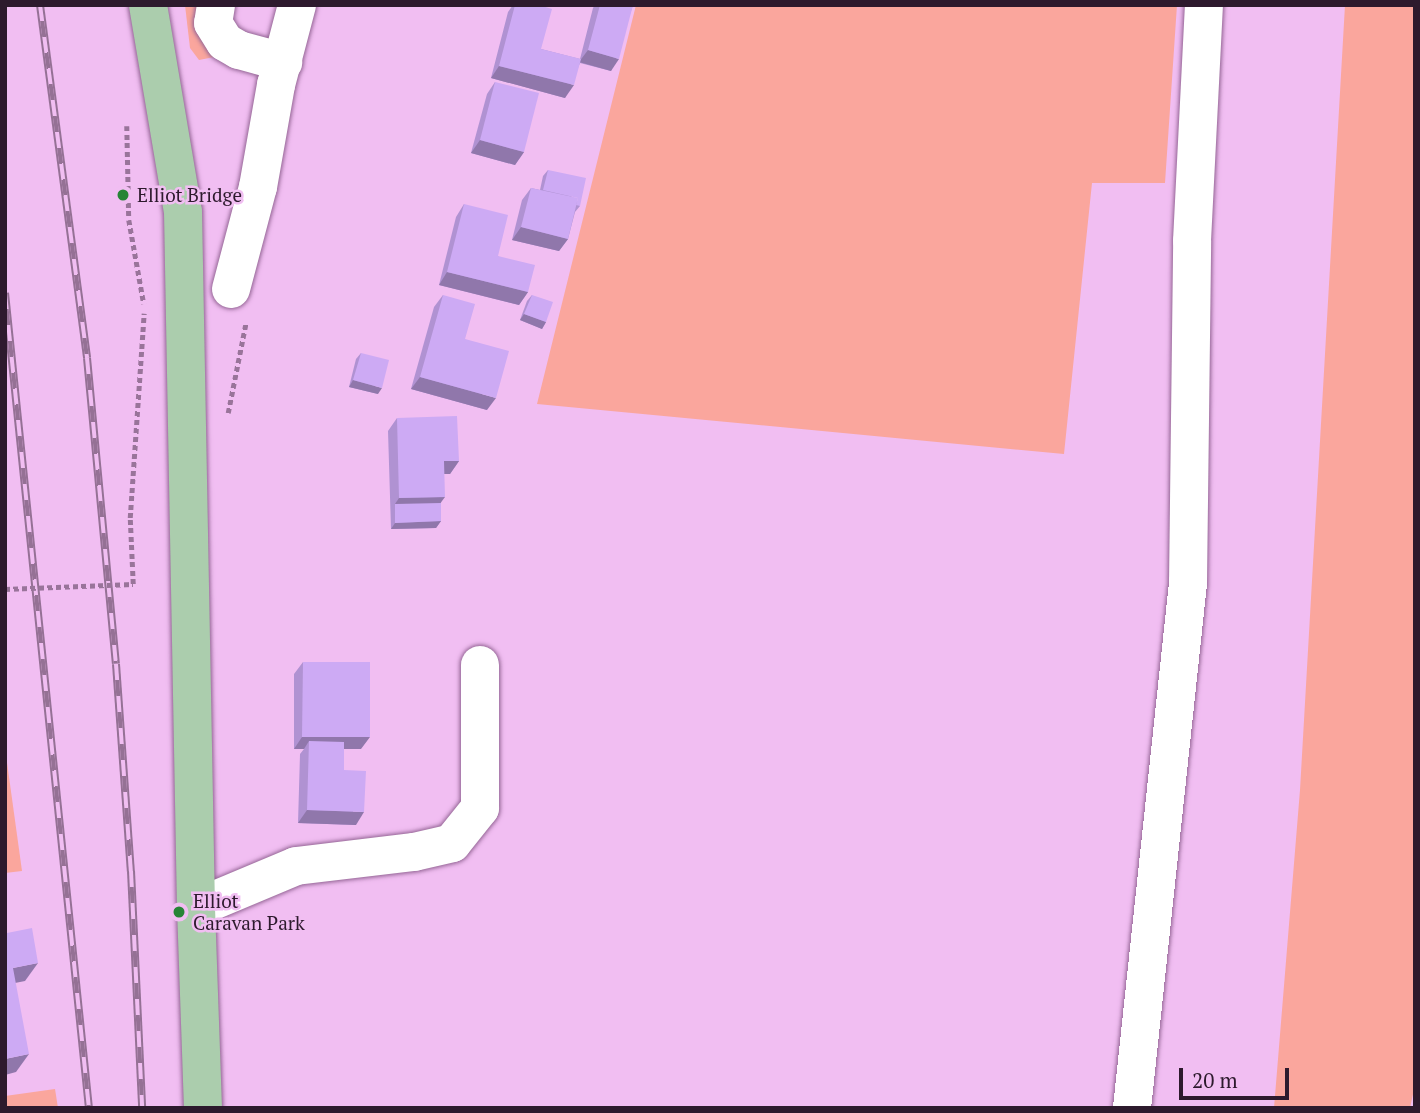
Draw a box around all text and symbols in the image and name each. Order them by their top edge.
place label: Elliot Bridge [137,184,242,206]
marker: Elliot Bridge [115,187,131,203]
place label: Elliot Caravan Park [193,890,305,934]
marker: Elliot Caravan Park [171,904,187,920]
scale bar [1182,1054,1292,1098]
text: 20 m [1192,1066,1238,1094]

